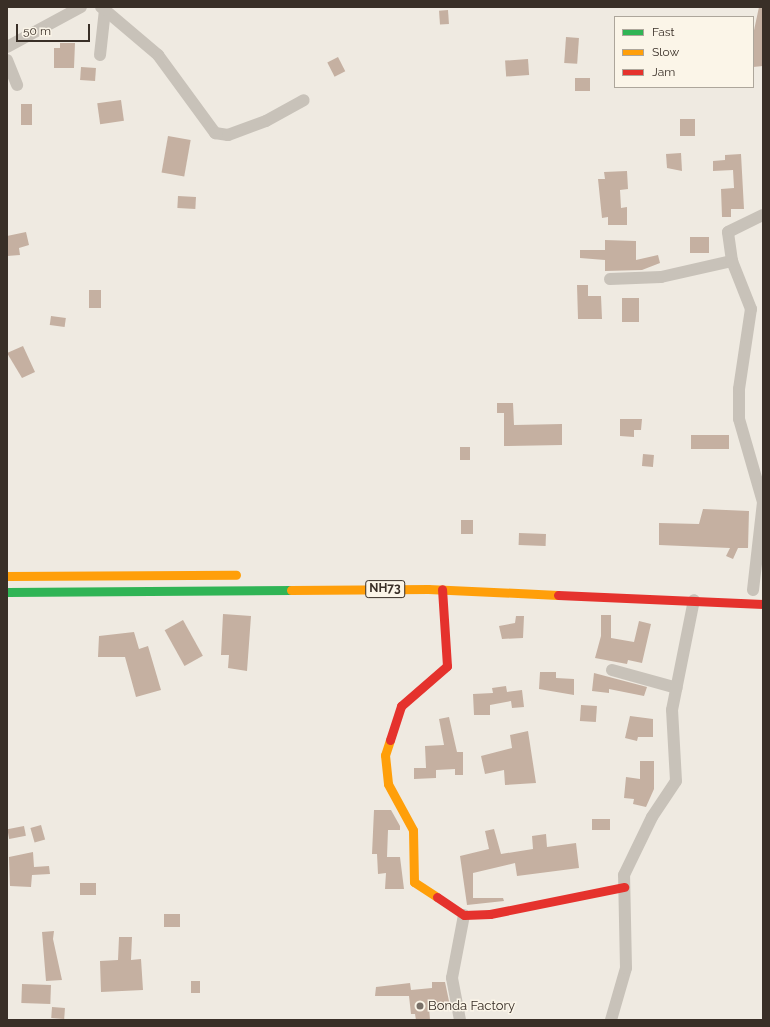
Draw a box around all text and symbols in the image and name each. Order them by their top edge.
scale bar [18,16,92,42]
legend [614,16,754,88]
text: 50 m [23,24,51,38]
text: Fast [652,25,675,39]
text: Slow [652,45,679,59]
text: Jam [652,65,675,79]
road number: NH73 [365,579,405,599]
place label: Bonda Factory [428,998,515,1014]
marker: Bonda Factory [415,1001,425,1011]

